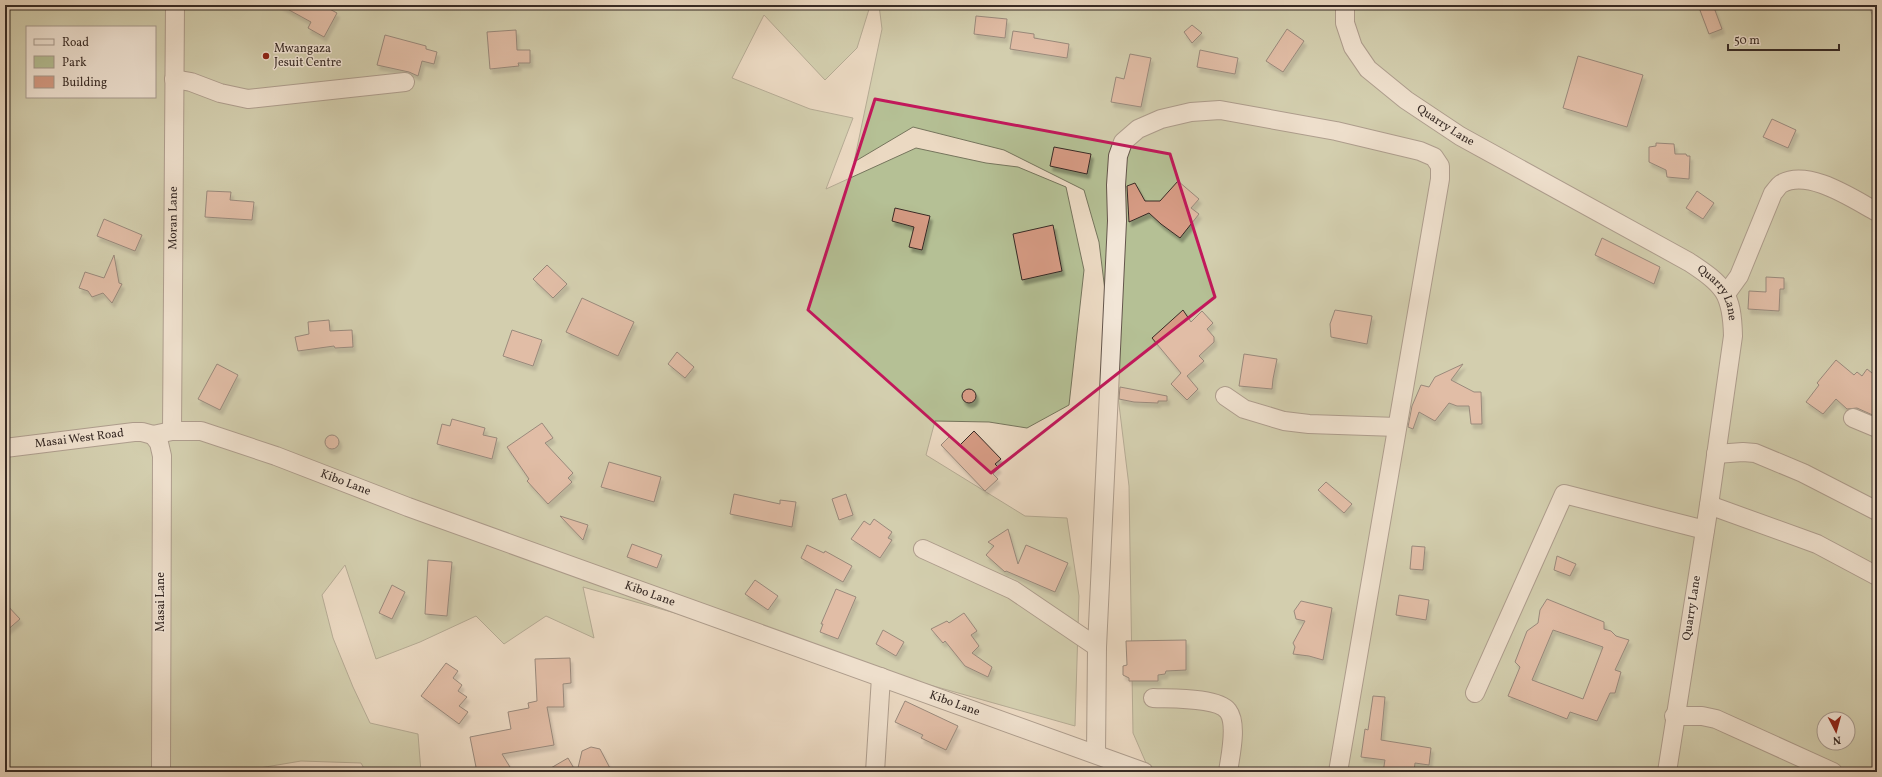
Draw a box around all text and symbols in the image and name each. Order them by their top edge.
legend [26,26,156,98]
scale bar [1728,26,1839,52]
text: 50 m [1734,33,1760,49]
text: Road [62,35,89,51]
place label: Mwangaza Jesuit Centre [274,41,342,71]
marker: Mwangaza Jesuit Centre [261,51,271,61]
text: Park [62,55,87,71]
text: Building [62,75,107,91]
street label: Quarry Lane [1413,101,1477,150]
street label: Moran Lane [165,186,182,250]
street label: Quarry Lane [1694,262,1740,322]
street label: Masai West Road [34,425,125,452]
street label: Kibo Lane [318,466,373,500]
street label: Masai Lane [153,572,169,632]
street label: Quarry Lane [1679,574,1705,642]
street label: Kibo Lane [622,578,678,611]
street label: Kibo Lane [927,687,982,720]
north arrow [1816,711,1856,751]
text: N [1832,732,1842,747]

